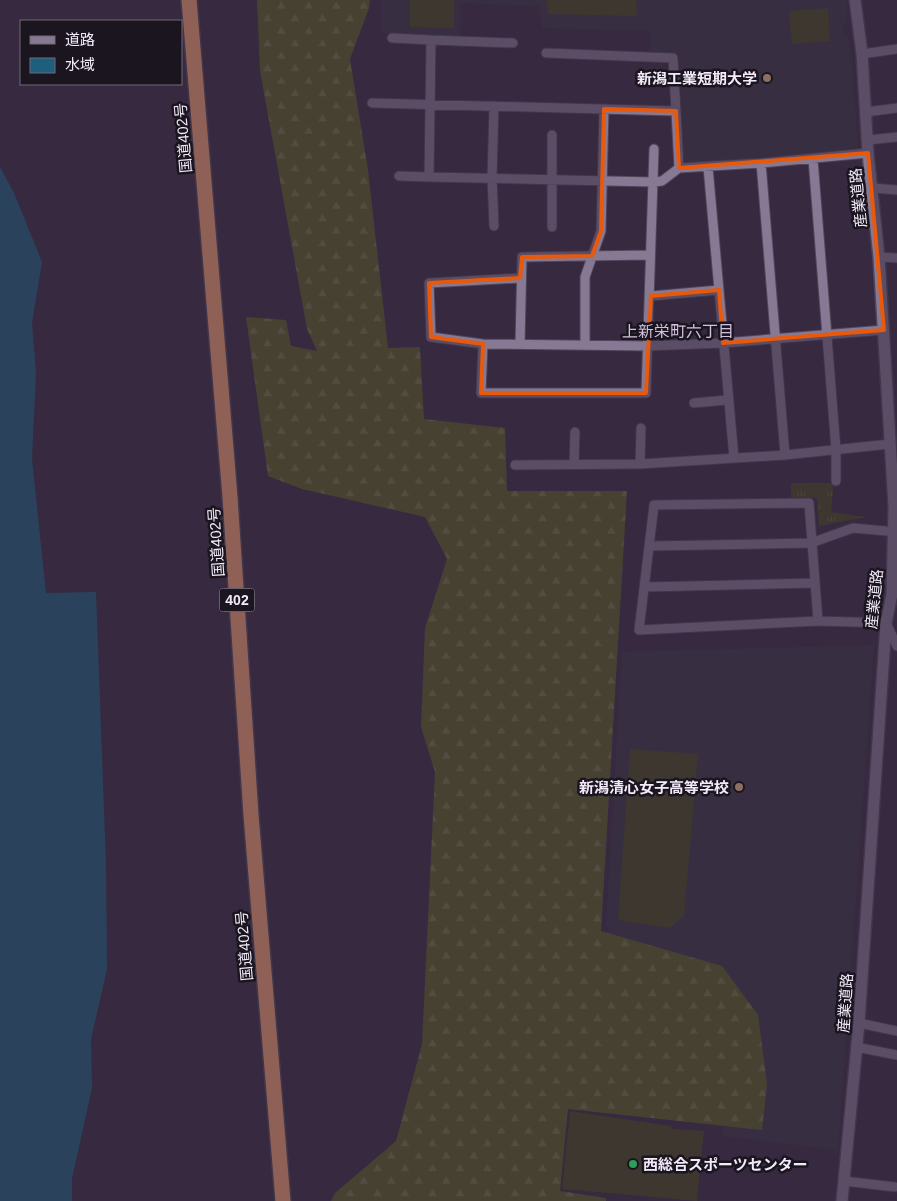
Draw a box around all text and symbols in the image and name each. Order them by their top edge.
legend [20,20,182,85]
text: 道路 [65,31,95,48]
text: 水域 [65,56,95,73]
place label: 新潟工業短期大学 [637,70,757,87]
marker: 新潟工業短期大学 [761,72,773,84]
street label: 国道402号 [171,102,195,174]
street label: 産業道路 [846,167,870,229]
district label: 上新栄町六丁目 [622,323,734,340]
street label: 国道402号 [205,506,227,578]
street label: 産業道路 [862,568,886,630]
road number: 402 [220,588,254,612]
place label: 新潟清心女子高等学校 [579,779,729,796]
marker: 新潟清心女子高等学校 [733,781,745,793]
street label: 国道402号 [232,910,256,982]
street label: 産業道路 [834,972,856,1034]
place label: 西総合スポーツセンター [643,1156,808,1173]
marker: 西総合スポーツセンター [627,1158,639,1170]

